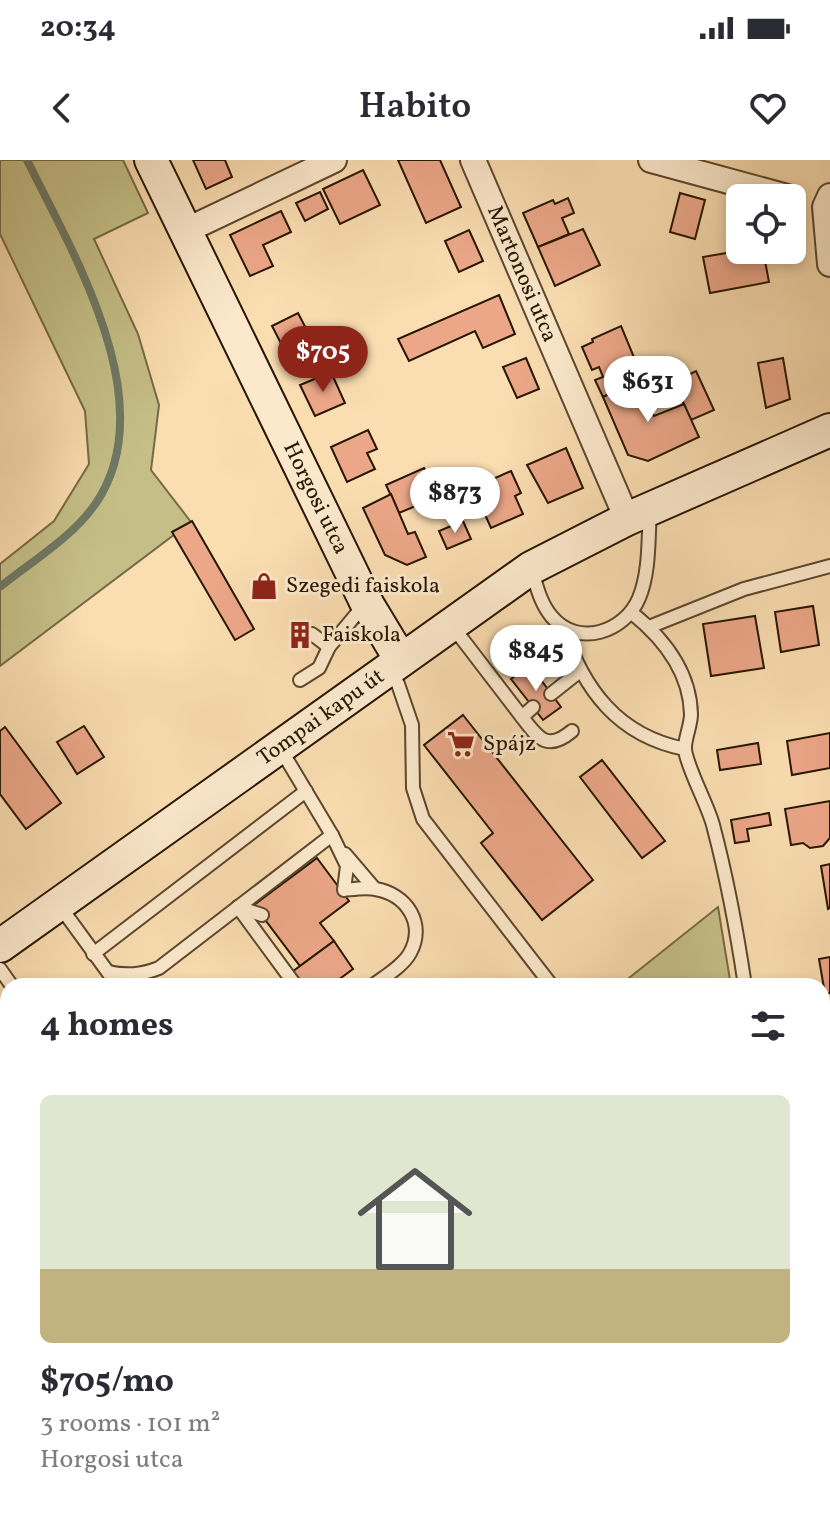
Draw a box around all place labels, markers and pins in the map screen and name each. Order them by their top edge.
pin: $705 [276,326,370,394]
pin: $631 [601,356,695,424]
pin: $873 [408,467,502,535]
shop icon: Szegedi faiskola [249,571,279,601]
place label: Szegedi faiskola [286,571,440,602]
building icon: Faiskola [285,620,315,650]
place label: Faiskola [322,620,401,651]
pin: $845 [489,625,583,693]
supermarket icon: Spájz [446,729,476,759]
place label: Spájz [483,729,536,760]

